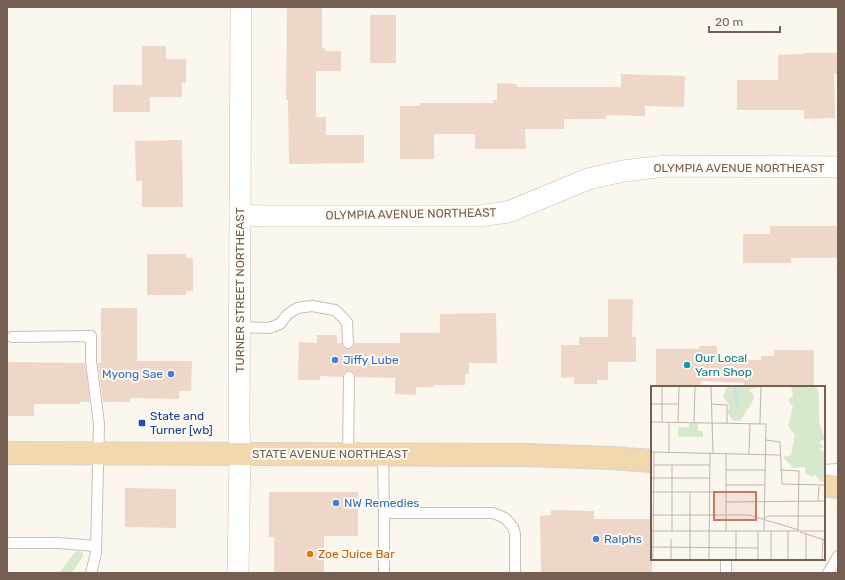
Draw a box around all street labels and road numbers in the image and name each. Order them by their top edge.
street label: OLYMPIA AVENUE NORTHEAST [653,161,825,175]
street label: OLYMPIA AVENUE NORTHEAST [325,206,497,222]
street label: TURNER STREET NORTHEAST [233,207,247,373]
street label: STATE AVENUE NORTHEAST [252,447,408,461]

